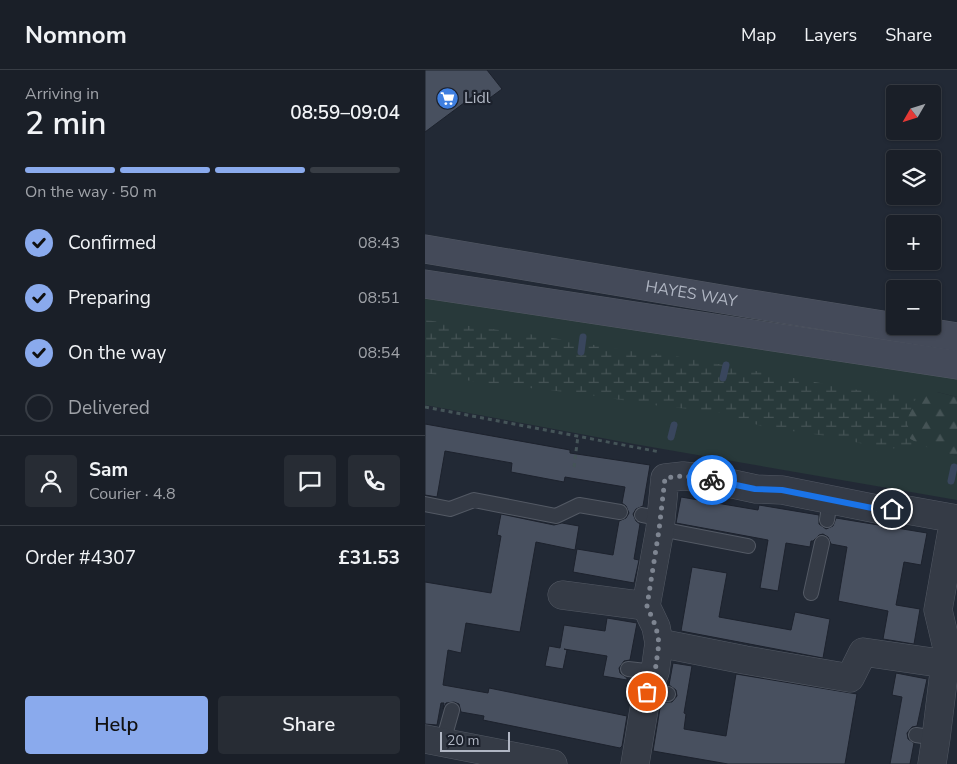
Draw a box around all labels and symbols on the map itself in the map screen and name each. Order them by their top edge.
north arrow [886,85,941,140]
supermarket icon: Lidl [436,86,460,110]
place label: Lidl [464,87,491,109]
street label: HAYES WAY [644,275,739,313]
courier [687,455,737,505]
pin [871,488,913,530]
pin [626,671,668,713]
scale bar [440,729,510,752]

